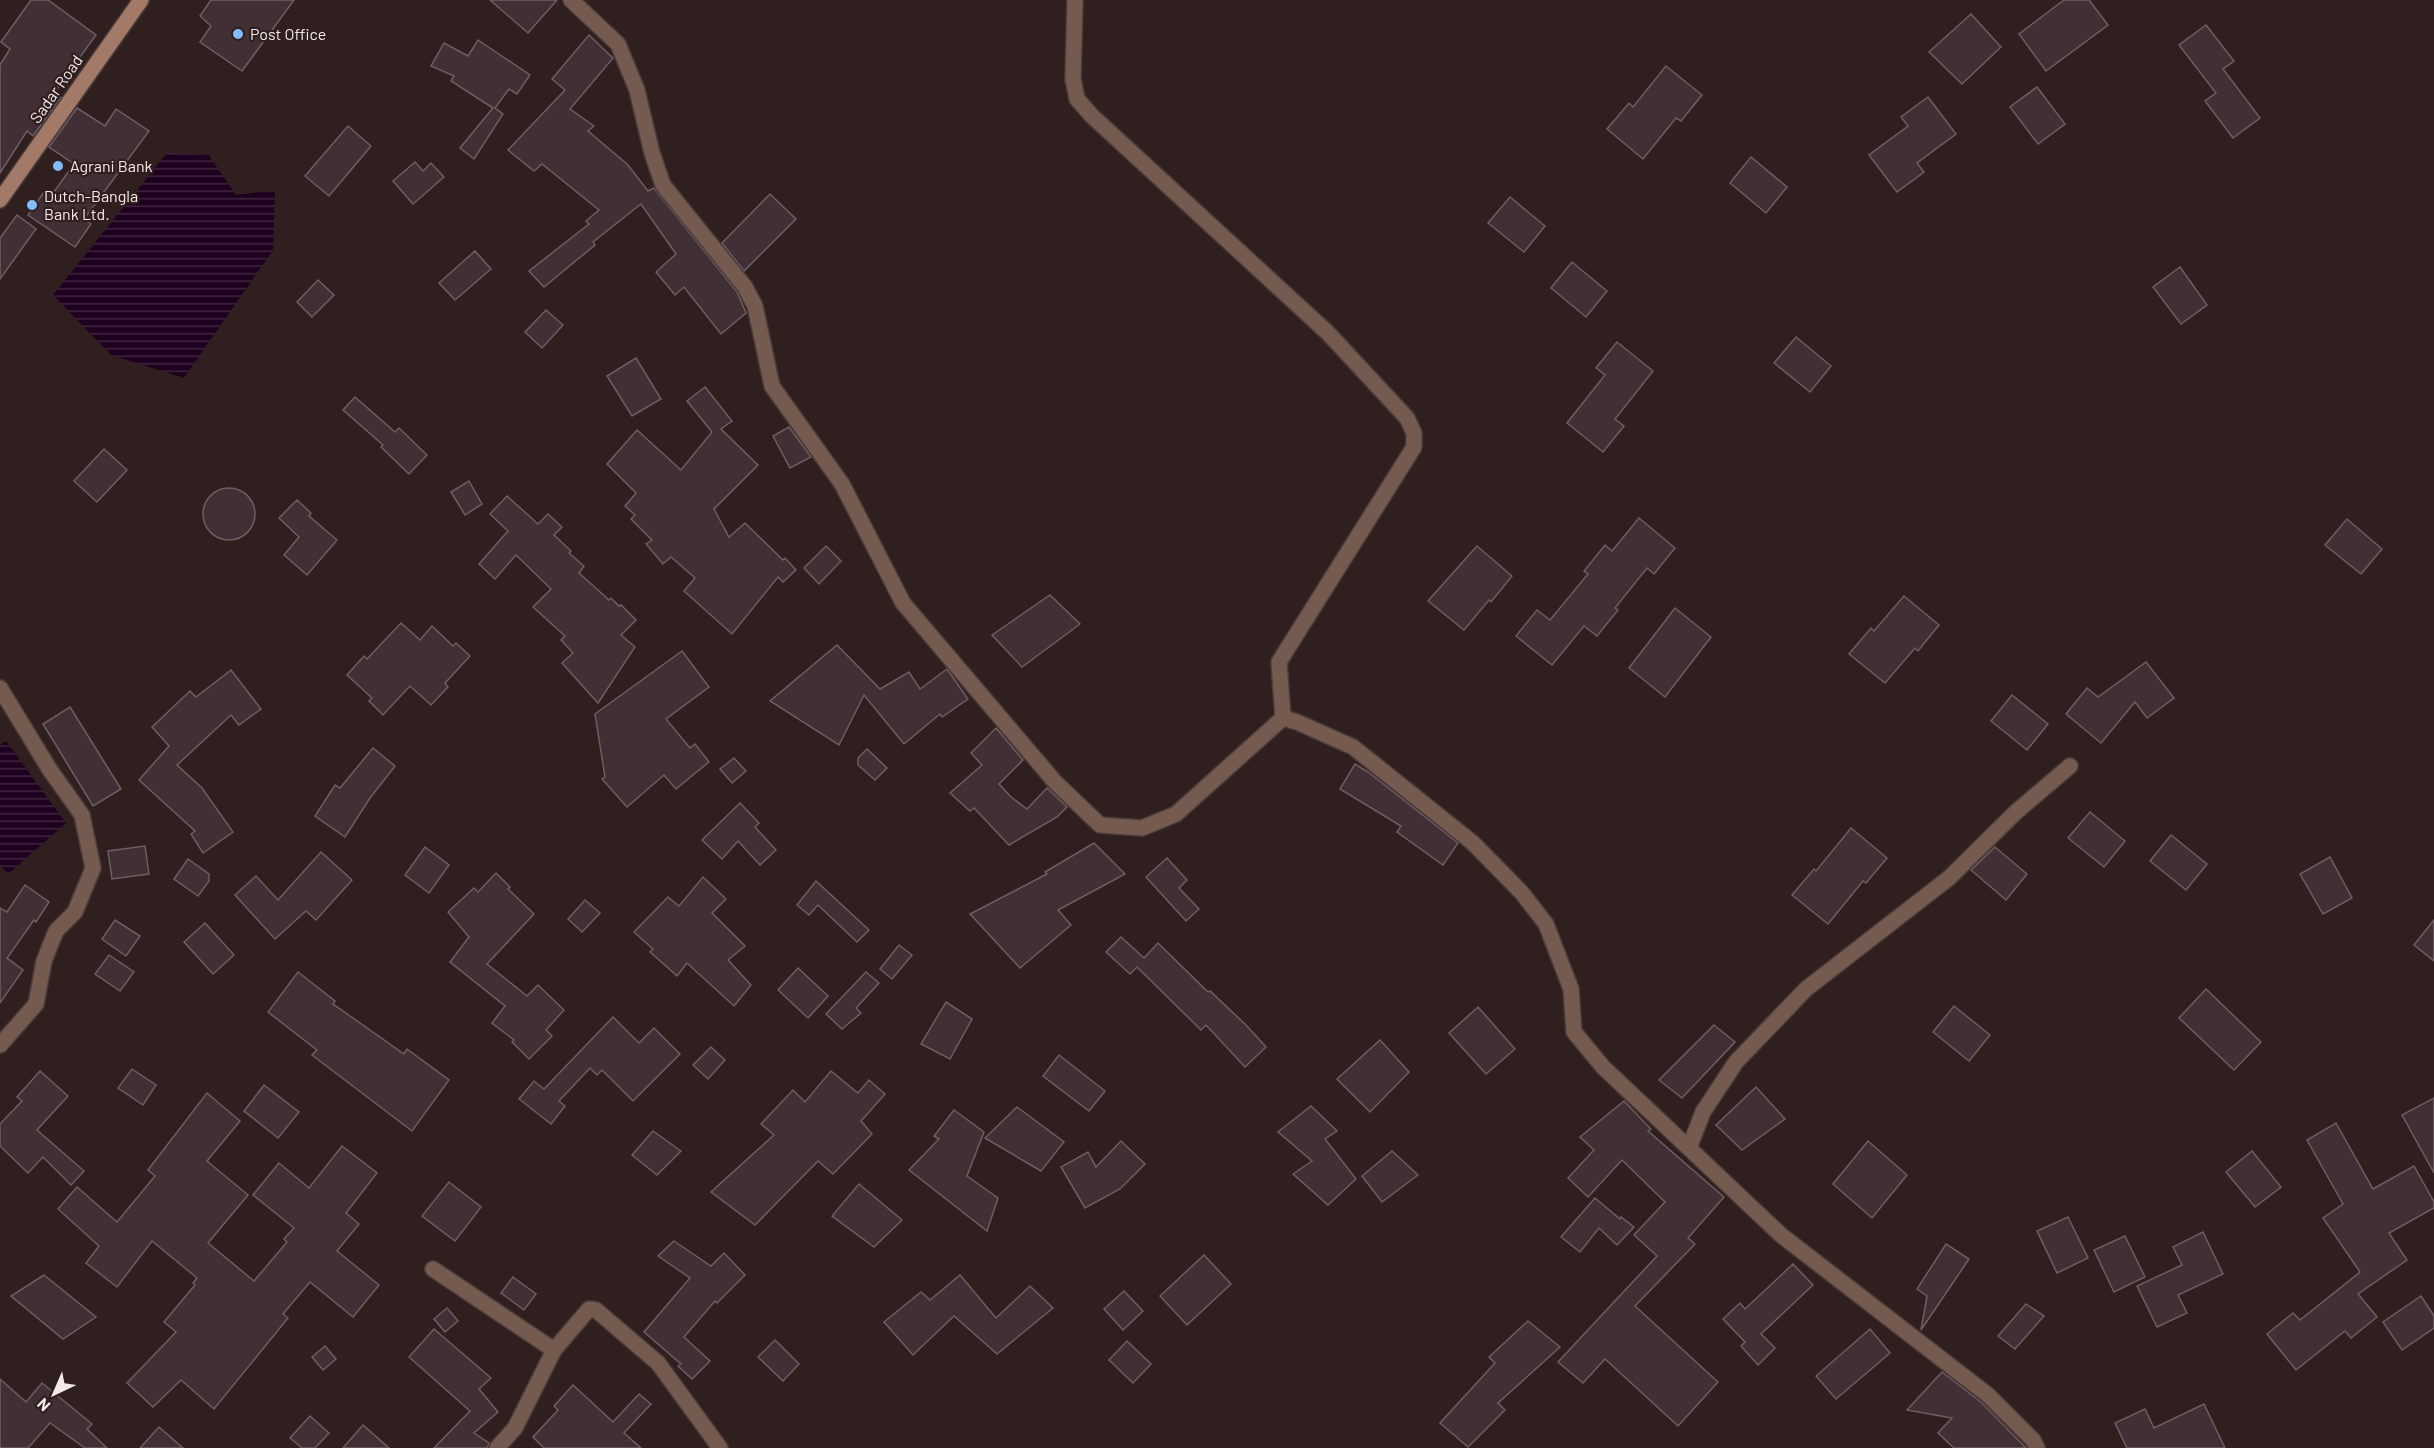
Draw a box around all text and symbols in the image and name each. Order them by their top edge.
place label: Post Office [250,24,326,43]
marker: Post Office [231,27,245,41]
street label: Sadar Road [25,51,86,126]
place label: Agrani Bank [70,156,153,175]
marker: Agrani Bank [51,159,65,173]
place label: Dutch-Bangla Bank Ltd. [44,186,138,223]
marker: Dutch-Bangla Bank Ltd. [25,198,39,212]
north arrow [24,1364,84,1424]
text: N [33,1395,54,1416]

